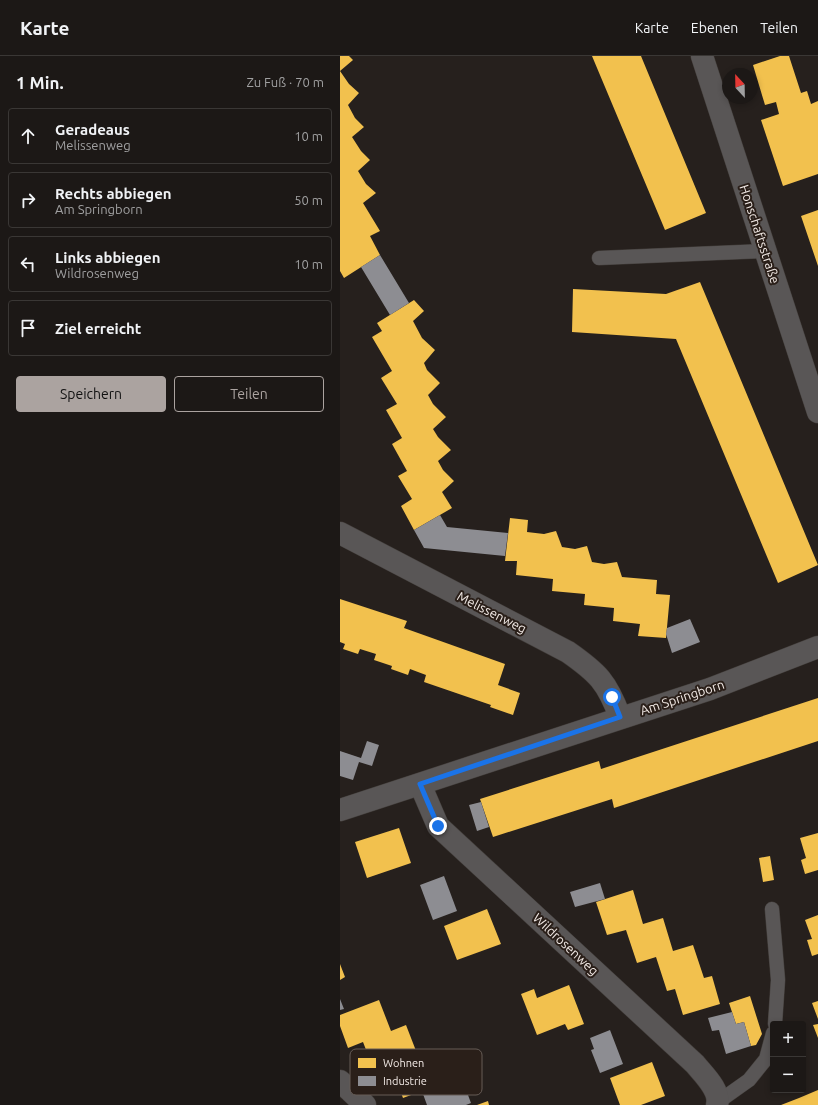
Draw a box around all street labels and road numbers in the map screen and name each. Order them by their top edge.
street label: Honschaftsstraße [737,183,783,285]
street label: Melissenweg [455,589,529,635]
street label: Am Springborn [638,677,726,717]
street label: Wildrosenweg [531,910,601,978]

